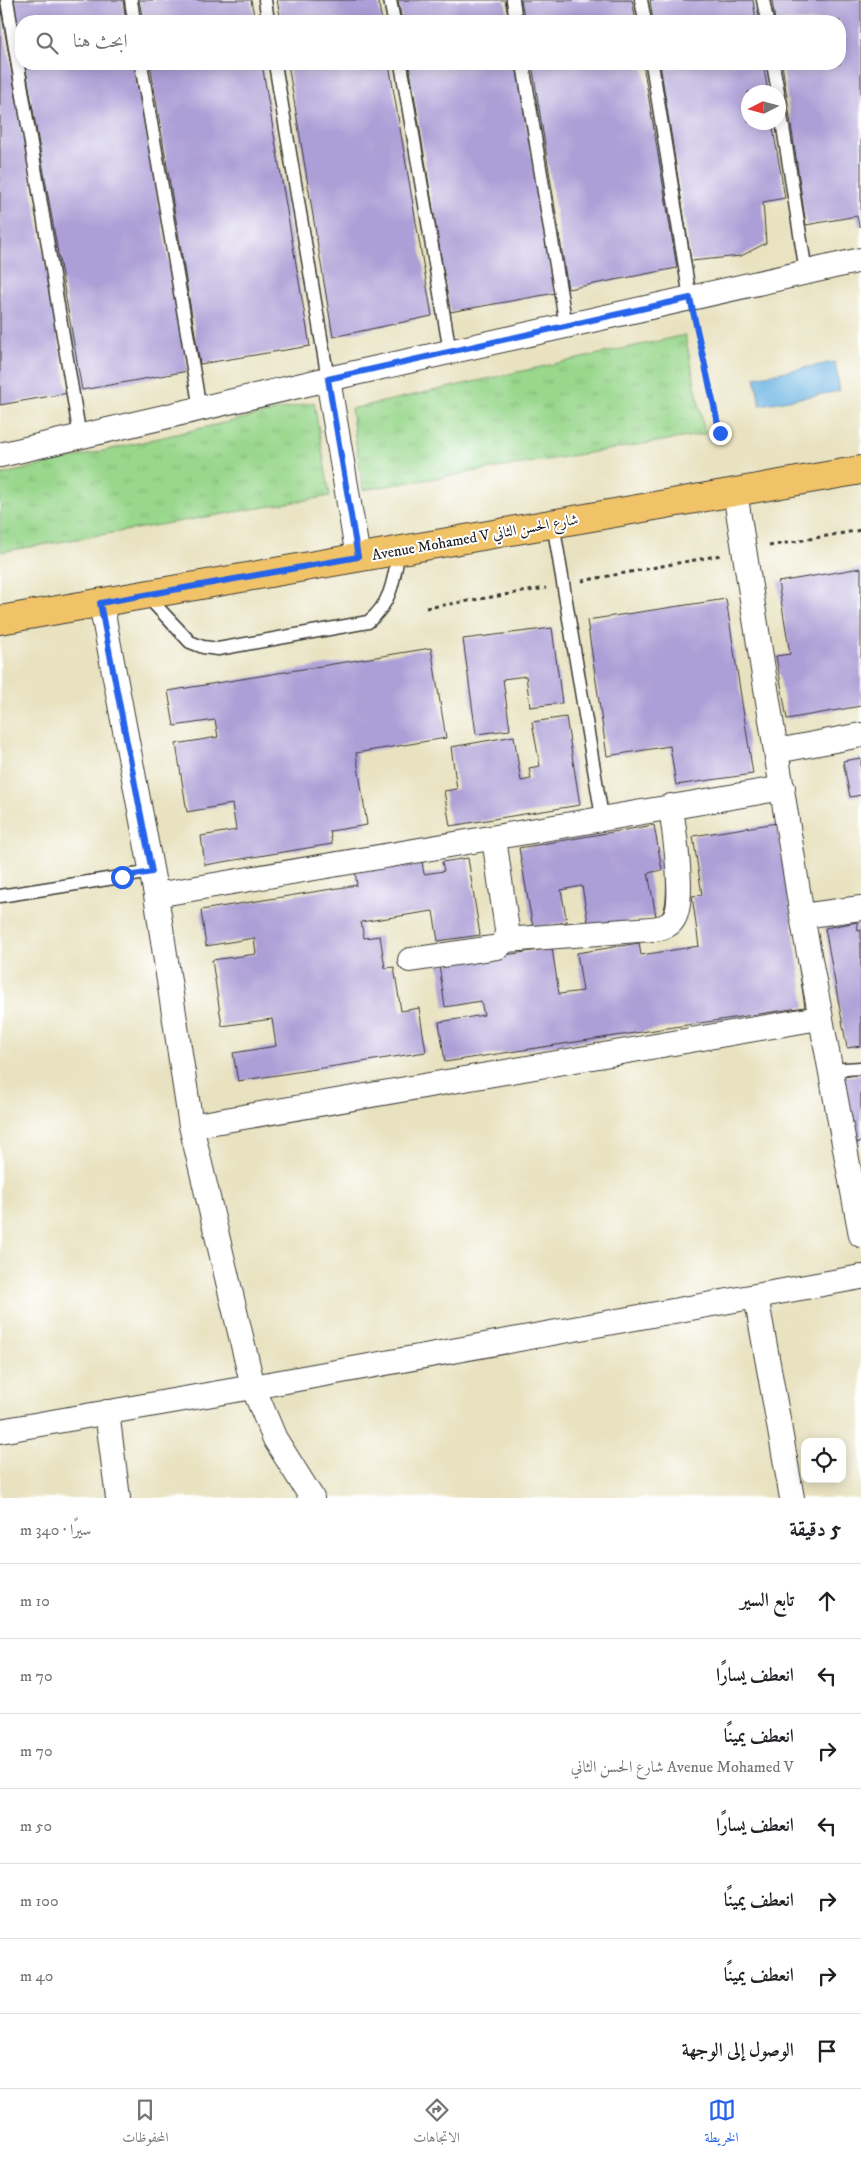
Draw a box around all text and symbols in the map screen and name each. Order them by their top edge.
search box [15,15,846,70]
icon: search [33,29,61,57]
text: ابحث هنا [73,30,128,53]
north arrow [741,85,786,130]
route end [709,422,732,445]
street label: Avenue Mohamed V شارع الحسن الثاني [370,510,580,568]
route start [111,866,134,889]
map controls [801,1438,846,1483]
button: locate [801,1438,846,1483]
text: 5 دقيقة [789,1517,841,1543]
text: سيرًا · 340 m [20,1520,91,1540]
icon: ahead [813,1587,841,1615]
text: تابع السير [740,1589,794,1612]
text: 10 m [20,1591,50,1611]
icon: left [813,1662,841,1690]
text: انعطف يسارًا [716,1664,794,1687]
text: 70 m [20,1666,53,1686]
text: انعطف يمينًا [724,1725,794,1748]
icon: right [813,1737,841,1765]
text: 70 m [20,1741,53,1761]
text: Avenue Mohamed V شارع الحسن الثاني [571,1757,794,1777]
icon: left [813,1812,841,1840]
text: انعطف يسارًا [716,1814,794,1837]
text: 50 m [20,1816,52,1836]
icon: right [813,1887,841,1915]
text: انعطف يمينًا [724,1889,794,1912]
text: 100 m [20,1891,59,1911]
icon: right [813,1962,841,1990]
text: انعطف يمينًا [724,1964,794,1987]
text: 40 m [20,1966,53,1986]
icon: arrive [813,2037,841,2065]
text: الوصول إلى الوجهة [682,2039,794,2062]
tab: المحفوظات [122,2096,169,2151]
tab: الاتجاهات [413,2096,460,2151]
tab: الخريطة [705,2096,739,2151]

